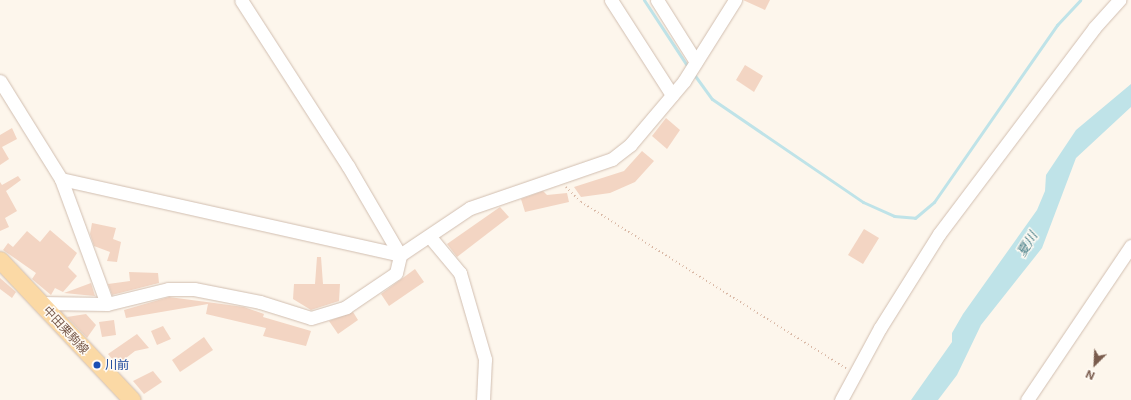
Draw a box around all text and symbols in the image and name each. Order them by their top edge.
water label: 夏川 [1013,229,1041,259]
street label: 中田栗駒線 [40,303,92,357]
north arrow [1075,344,1115,384]
place label: 川前 [105,358,129,372]
marker: 川前 [92,360,102,370]
text: N [1083,367,1097,383]

